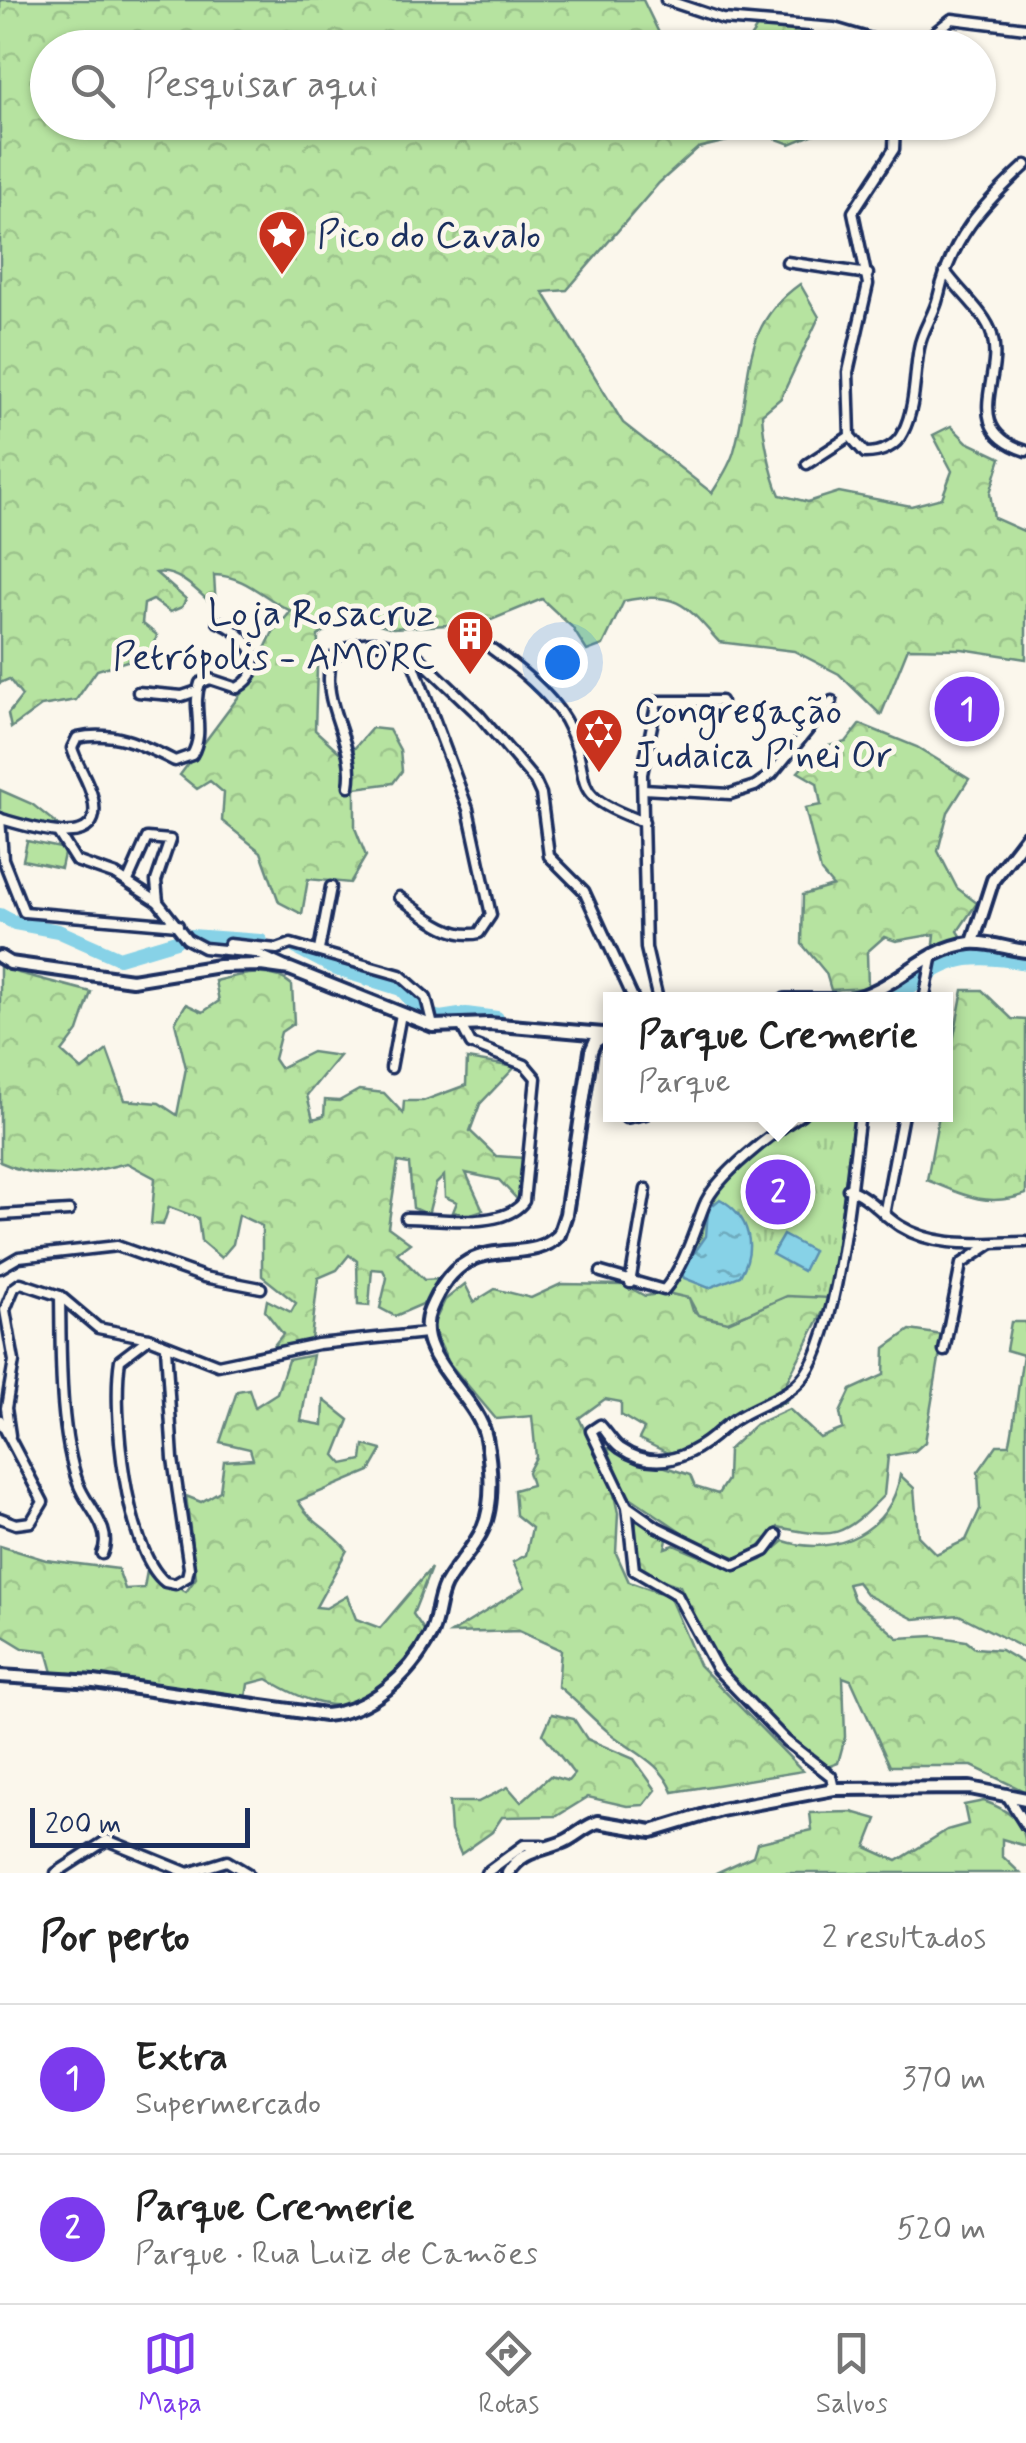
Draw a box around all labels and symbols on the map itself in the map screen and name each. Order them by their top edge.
place icon: Pico do Cavalo [256,208,308,276]
place label: Pico do Cavalo [317,212,541,261]
place label: Loja Rosacruz Petrópolis - AMORC [113,590,435,683]
building icon: Loja Rosacruz Petrópolis - AMORC [444,608,496,676]
your location [537,637,588,688]
pin: 1 [934,672,1000,746]
place label: Congregação Judaica P'nei Or [634,688,893,781]
synagogue icon: Congregação Judaica P'nei Or [573,706,625,774]
pin: 2 [746,1154,810,1230]
scale bar [30,1803,250,1848]

